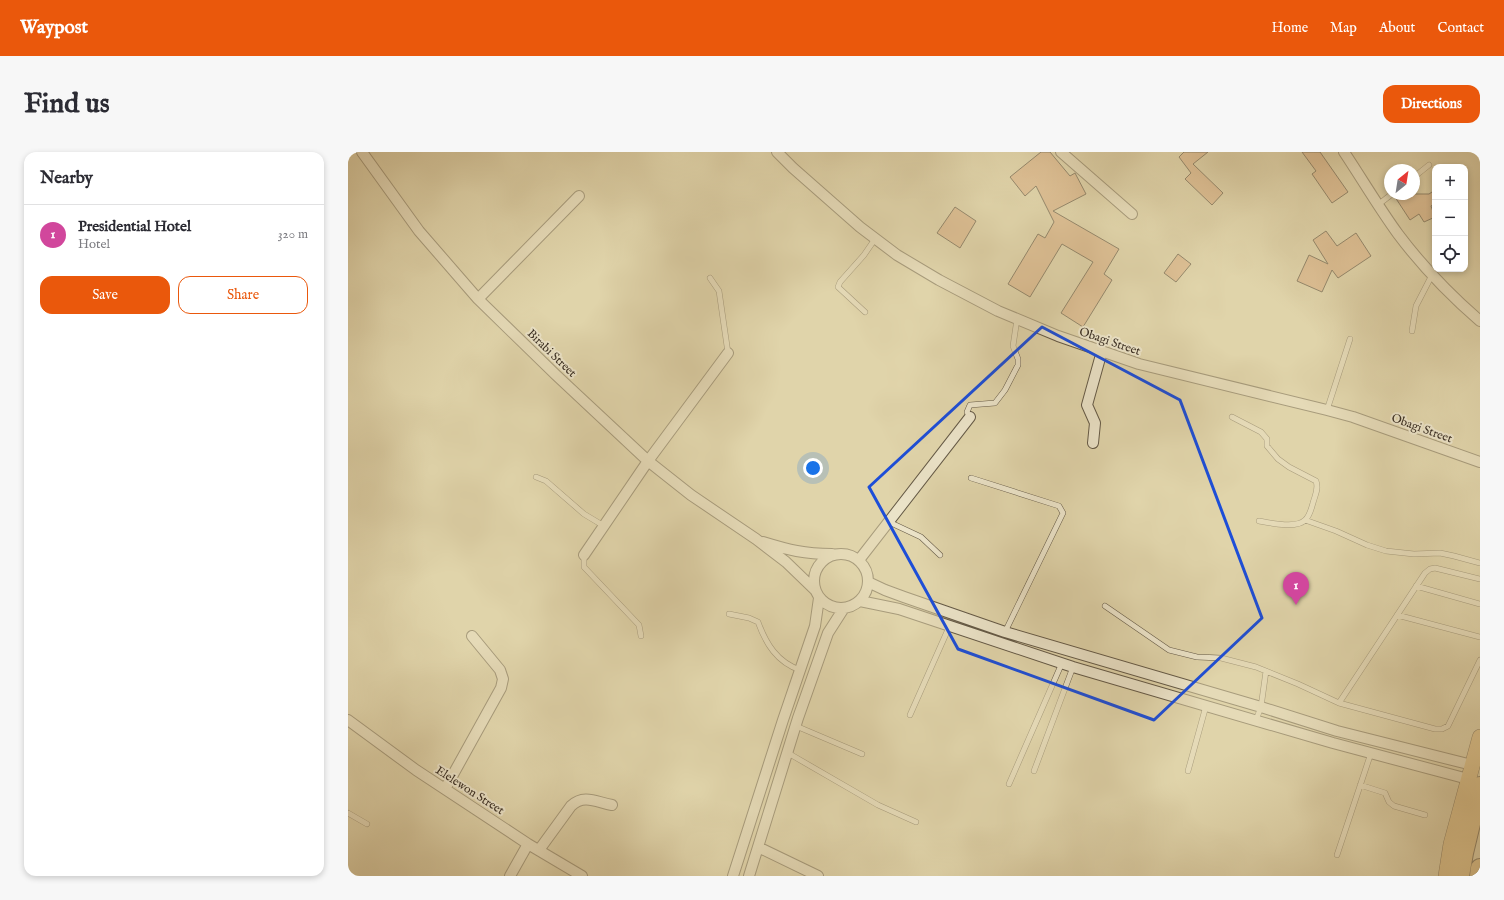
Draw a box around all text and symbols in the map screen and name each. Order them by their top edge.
text: Waypost [20,16,88,40]
text: Home [1272,19,1308,37]
text: Map [1330,19,1357,37]
text: About [1379,19,1415,37]
text: Contact [1437,19,1484,37]
button: Directions [1383,85,1480,123]
text: Find us [24,87,110,122]
north arrow [1384,164,1420,200]
map controls [1432,164,1468,272]
button: + [1432,164,1468,200]
text: Nearby [40,168,93,189]
button: − [1432,200,1468,236]
text: Presidential Hotel [78,217,191,236]
text: 1 [51,226,55,243]
text: 320 m [278,226,308,243]
text: Hotel [78,236,110,253]
button: locate [1432,236,1468,272]
button: Save [40,276,170,314]
button: Share [178,276,308,314]
street label: Obagi Street [1077,324,1142,359]
street label: Birabi Street [524,326,579,381]
street label: Obagi Street [1389,411,1454,446]
your location [803,458,823,478]
pin: 1 [1283,572,1309,605]
street label: Elelewon Street [433,763,507,818]

